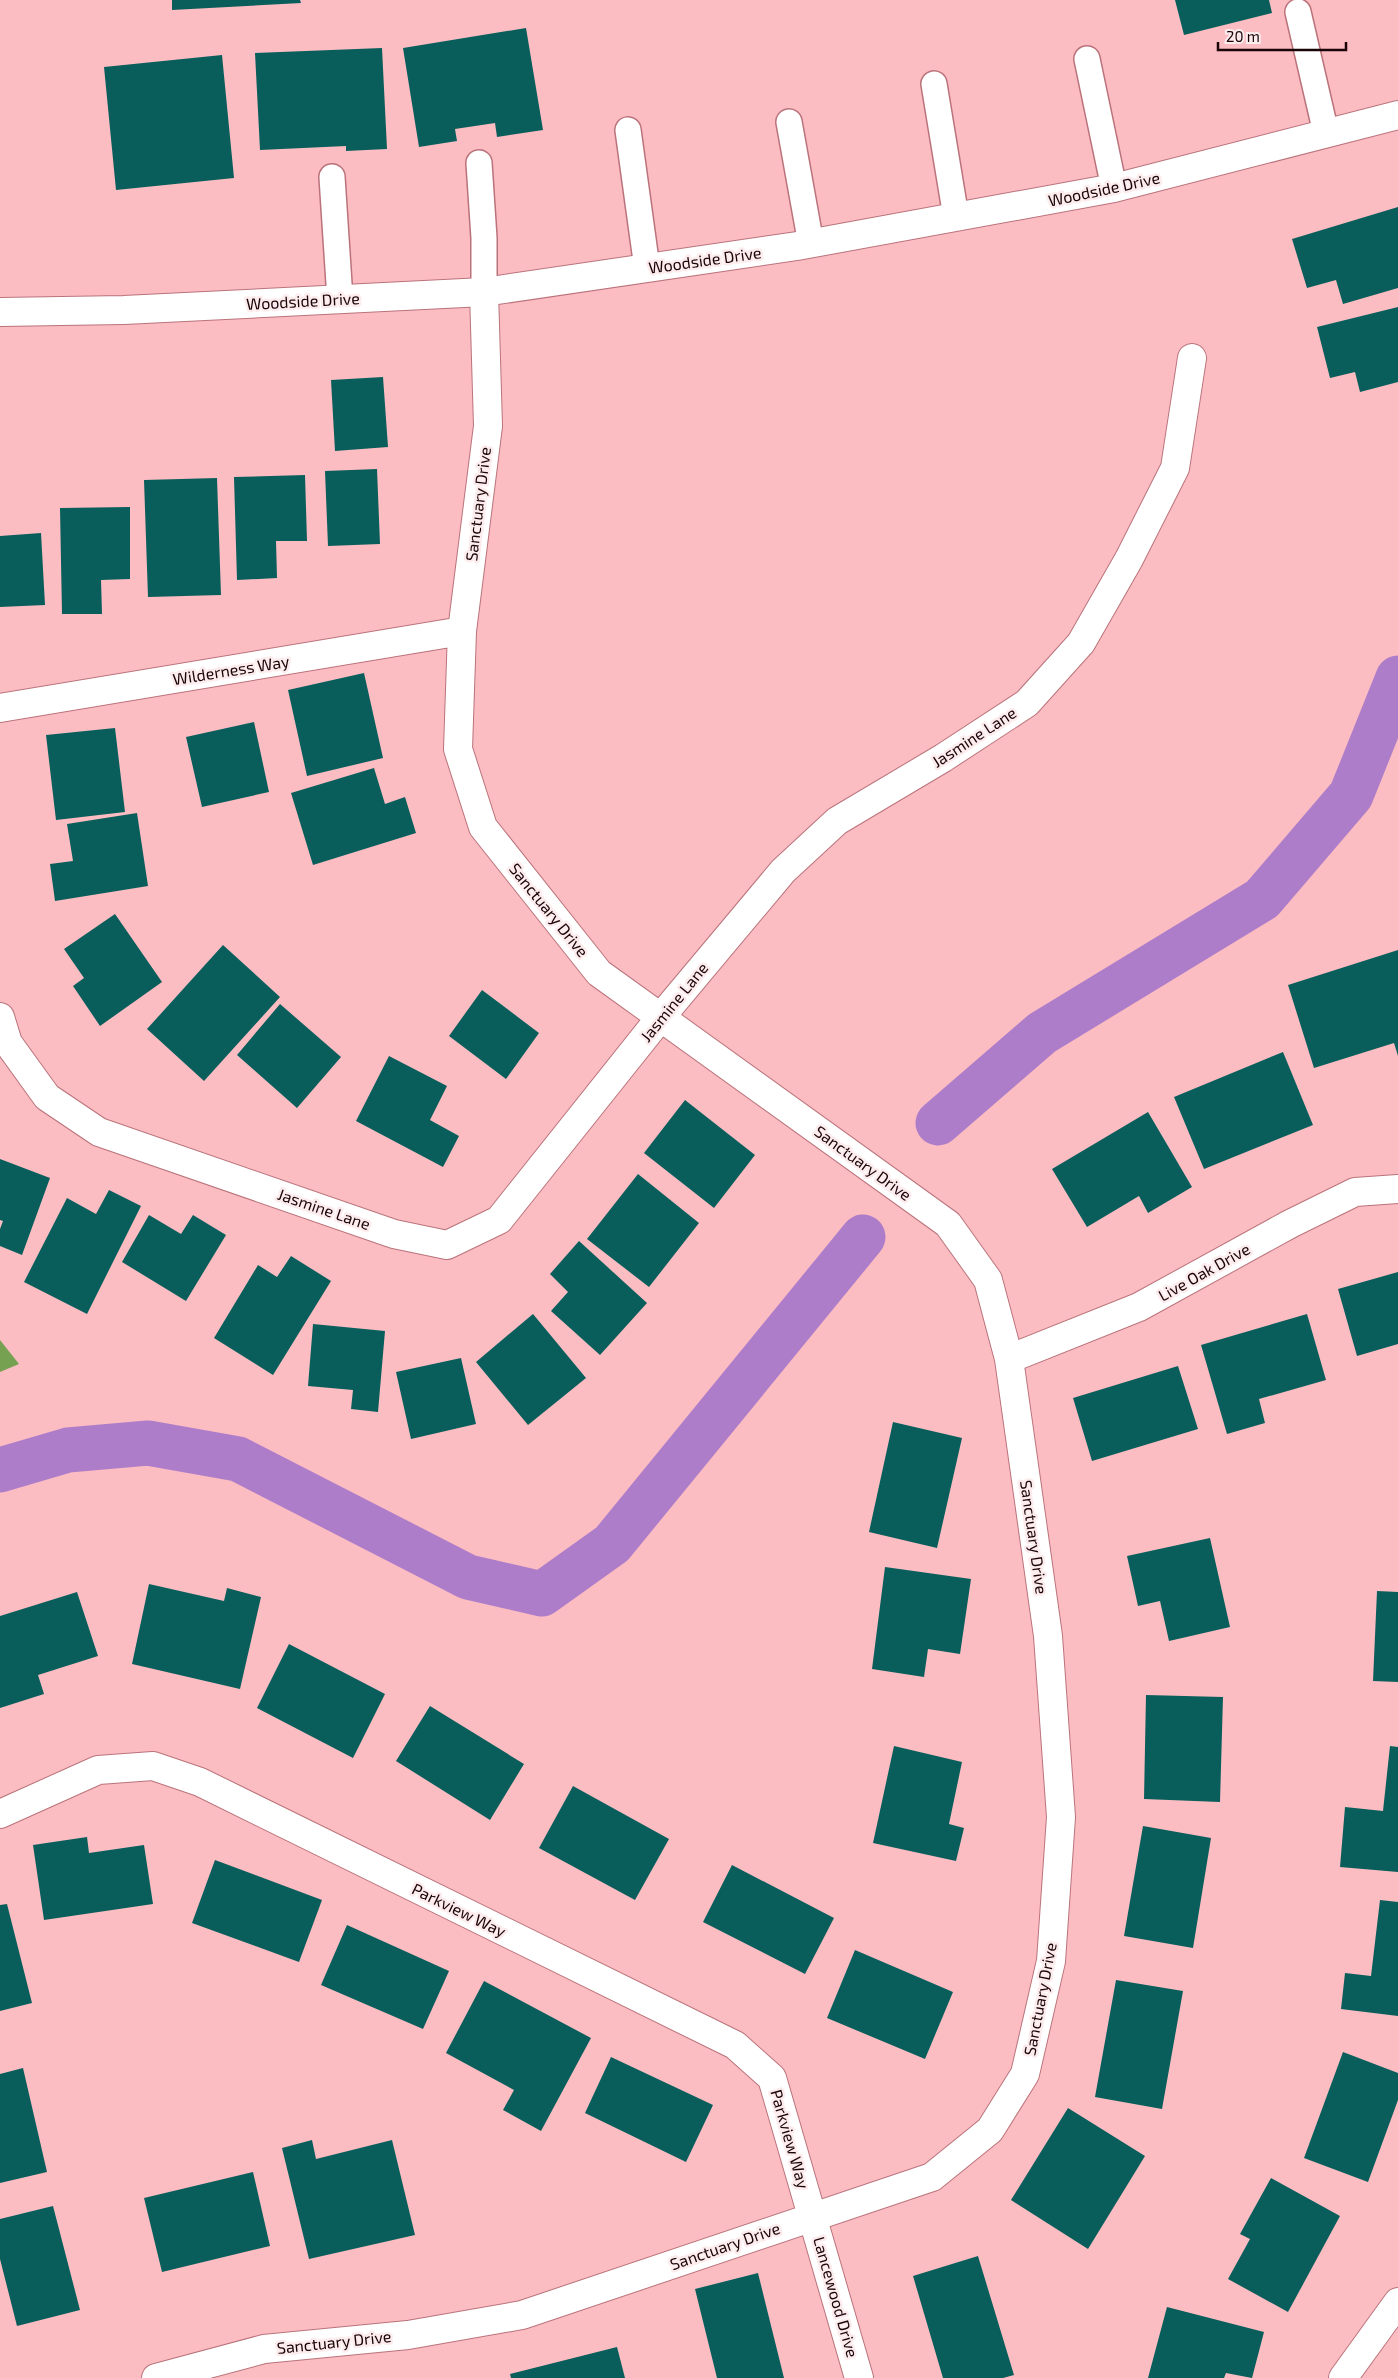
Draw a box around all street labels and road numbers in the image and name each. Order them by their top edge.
street label: Woodside Drive [1046,167,1161,210]
street label: Woodside Drive [647,242,763,277]
street label: Woodside Drive [246,288,360,313]
street label: Sanctuary Drive [461,446,494,562]
street label: Wilderness Way [171,651,291,688]
street label: Jasmine Lane [928,702,1019,771]
street label: Sanctuary Drive [506,859,593,960]
street label: Jasmine Lane [636,958,711,1045]
street label: Sanctuary Drive [811,1121,915,1204]
street label: Jasmine Lane [275,1184,373,1233]
street label: Live Oak Drive [1155,1239,1253,1305]
street label: Sanctuary Drive [1017,1479,1052,1595]
street label: Parkview Way [409,1879,510,1941]
street label: Sanctuary Drive [1019,1941,1060,2057]
street label: Parkview Way [767,2087,814,2191]
street label: Sanctuary Drive [667,2218,782,2273]
street label: Lancewood Drive [810,2234,863,2359]
street label: Sanctuary Drive [276,2326,392,2357]

